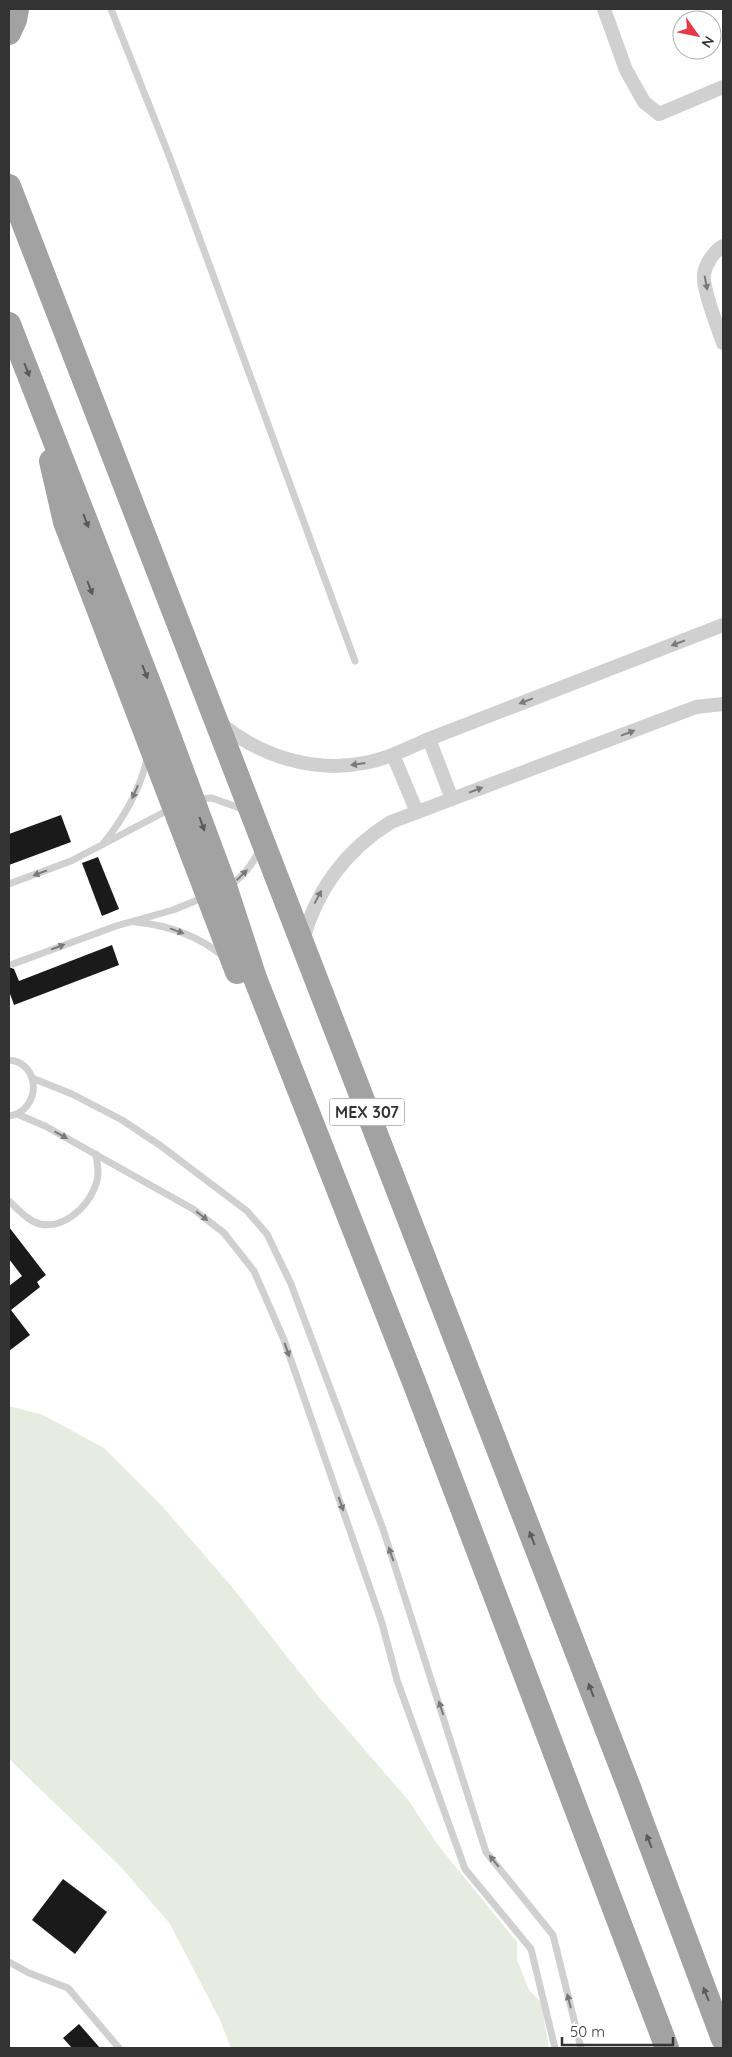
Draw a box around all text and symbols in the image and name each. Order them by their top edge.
north arrow [672,10,722,60]
text: N [698,33,718,51]
one-way arrow [702,276,710,292]
one-way arrow [23,363,31,377]
one-way arrow [82,514,90,529]
one-way arrow [86,581,94,596]
one-way arrow [670,639,685,647]
one-way arrow [141,665,149,680]
one-way arrow [518,697,533,705]
one-way arrow [621,728,636,736]
one-way arrow [350,760,366,768]
one-way arrow [131,785,139,799]
one-way arrow [469,786,484,794]
one-way arrow [199,817,206,832]
one-way arrow [32,869,47,877]
one-way arrow [236,869,248,881]
one-way arrow [314,891,323,904]
one-way arrow [170,928,185,935]
one-way arrow [51,943,66,951]
road number: MEX 307 [330,1098,404,1126]
one-way arrow [54,1131,68,1139]
one-way arrow [195,1210,208,1221]
one-way arrow [284,1343,292,1358]
one-way arrow [337,1497,345,1512]
one-way arrow [528,1531,536,1545]
one-way arrow [387,1546,394,1561]
one-way arrow [587,1682,595,1697]
one-way arrow [436,1701,444,1716]
one-way arrow [645,1834,652,1849]
one-way arrow [488,1855,499,1868]
one-way arrow [702,1986,709,2001]
one-way arrow [565,1993,573,2008]
scale bar [562,2014,673,2046]
text: 50 m [570,2022,605,2041]

